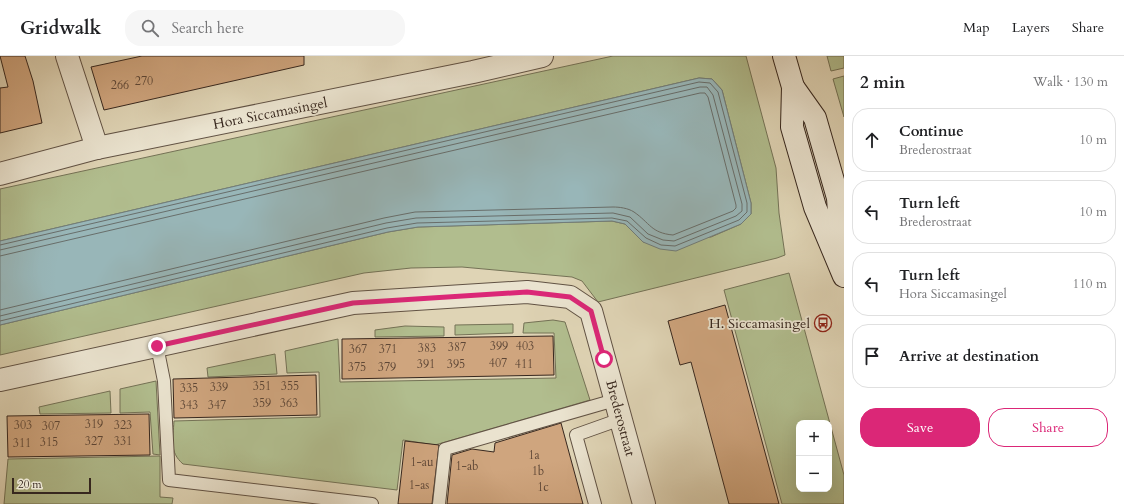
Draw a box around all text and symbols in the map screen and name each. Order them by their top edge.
search box [125,10,405,46]
text: Gridwalk [20,15,101,41]
icon: search [139,17,161,39]
text: Search here [171,18,244,38]
text: Map [963,18,990,37]
text: Layers [1012,18,1050,37]
text: Share [1072,18,1104,37]
text: 2 min [860,71,905,94]
house number: 270 [135,73,153,89]
text: Walk · 130 m [1033,73,1108,91]
house number: 266 [111,77,129,93]
street label: Hora Siccamasingel [211,93,329,134]
text: Continue [899,121,964,141]
icon: ahead [861,129,883,151]
text: 10 m [1079,131,1107,149]
text: Brederostraat [899,141,972,159]
text: Turn left [899,193,960,213]
icon: left [861,201,883,223]
text: 10 m [1079,203,1107,221]
text: Brederostraat [899,213,972,231]
text: Turn left [899,265,960,285]
icon: left [861,273,883,295]
text: 110 m [1073,275,1107,293]
text: Hora Siccamasingel [899,285,1007,303]
bus stop icon: H. Siccamasingel [813,313,833,333]
place label: H. Siccamasingel [709,314,810,333]
route end [148,337,166,355]
house number: 399 [490,338,508,354]
house number: 403 [516,338,534,354]
house number: 387 [448,339,466,355]
house number: 383 [418,340,436,356]
house number: 367 [349,341,367,357]
house number: 371 [379,341,397,357]
icon: arrive [861,345,883,367]
text: Arrive at destination [899,346,1039,366]
route start [595,350,613,368]
house number: 407 [489,355,507,371]
house number: 391 [417,356,435,372]
house number: 395 [447,356,465,372]
house number: 411 [515,356,533,372]
house number: 375 [348,359,366,375]
house number: 379 [378,359,396,375]
house number: 351 [253,378,271,394]
house number: 355 [281,378,299,394]
street label: Brederostraat [601,378,640,459]
house number: 339 [210,379,228,395]
house number: 335 [180,380,198,396]
house number: 359 [253,395,271,411]
house number: 363 [280,395,298,411]
house number: 343 [180,397,198,413]
house number: 347 [208,397,226,413]
button: Save [860,408,980,447]
button: Share [988,408,1108,447]
house number: 319 [85,416,103,432]
house number: 303 [14,417,32,433]
house number: 323 [114,417,132,433]
house number: 307 [42,418,60,434]
map controls [796,420,832,492]
button: + [796,420,832,456]
house number: 327 [85,433,103,449]
house number: 331 [114,433,132,449]
house number: 315 [40,434,58,450]
house number: 311 [13,435,31,451]
house number: 1a [528,447,540,463]
house number: 1-au [410,454,434,470]
button: − [796,456,832,492]
house number: 1-ab [455,458,479,474]
house number: 1b [532,463,544,479]
scale bar [12,476,91,495]
text: 20 m [18,477,42,492]
house number: 1-as [409,477,429,493]
house number: 1c [537,479,549,495]

